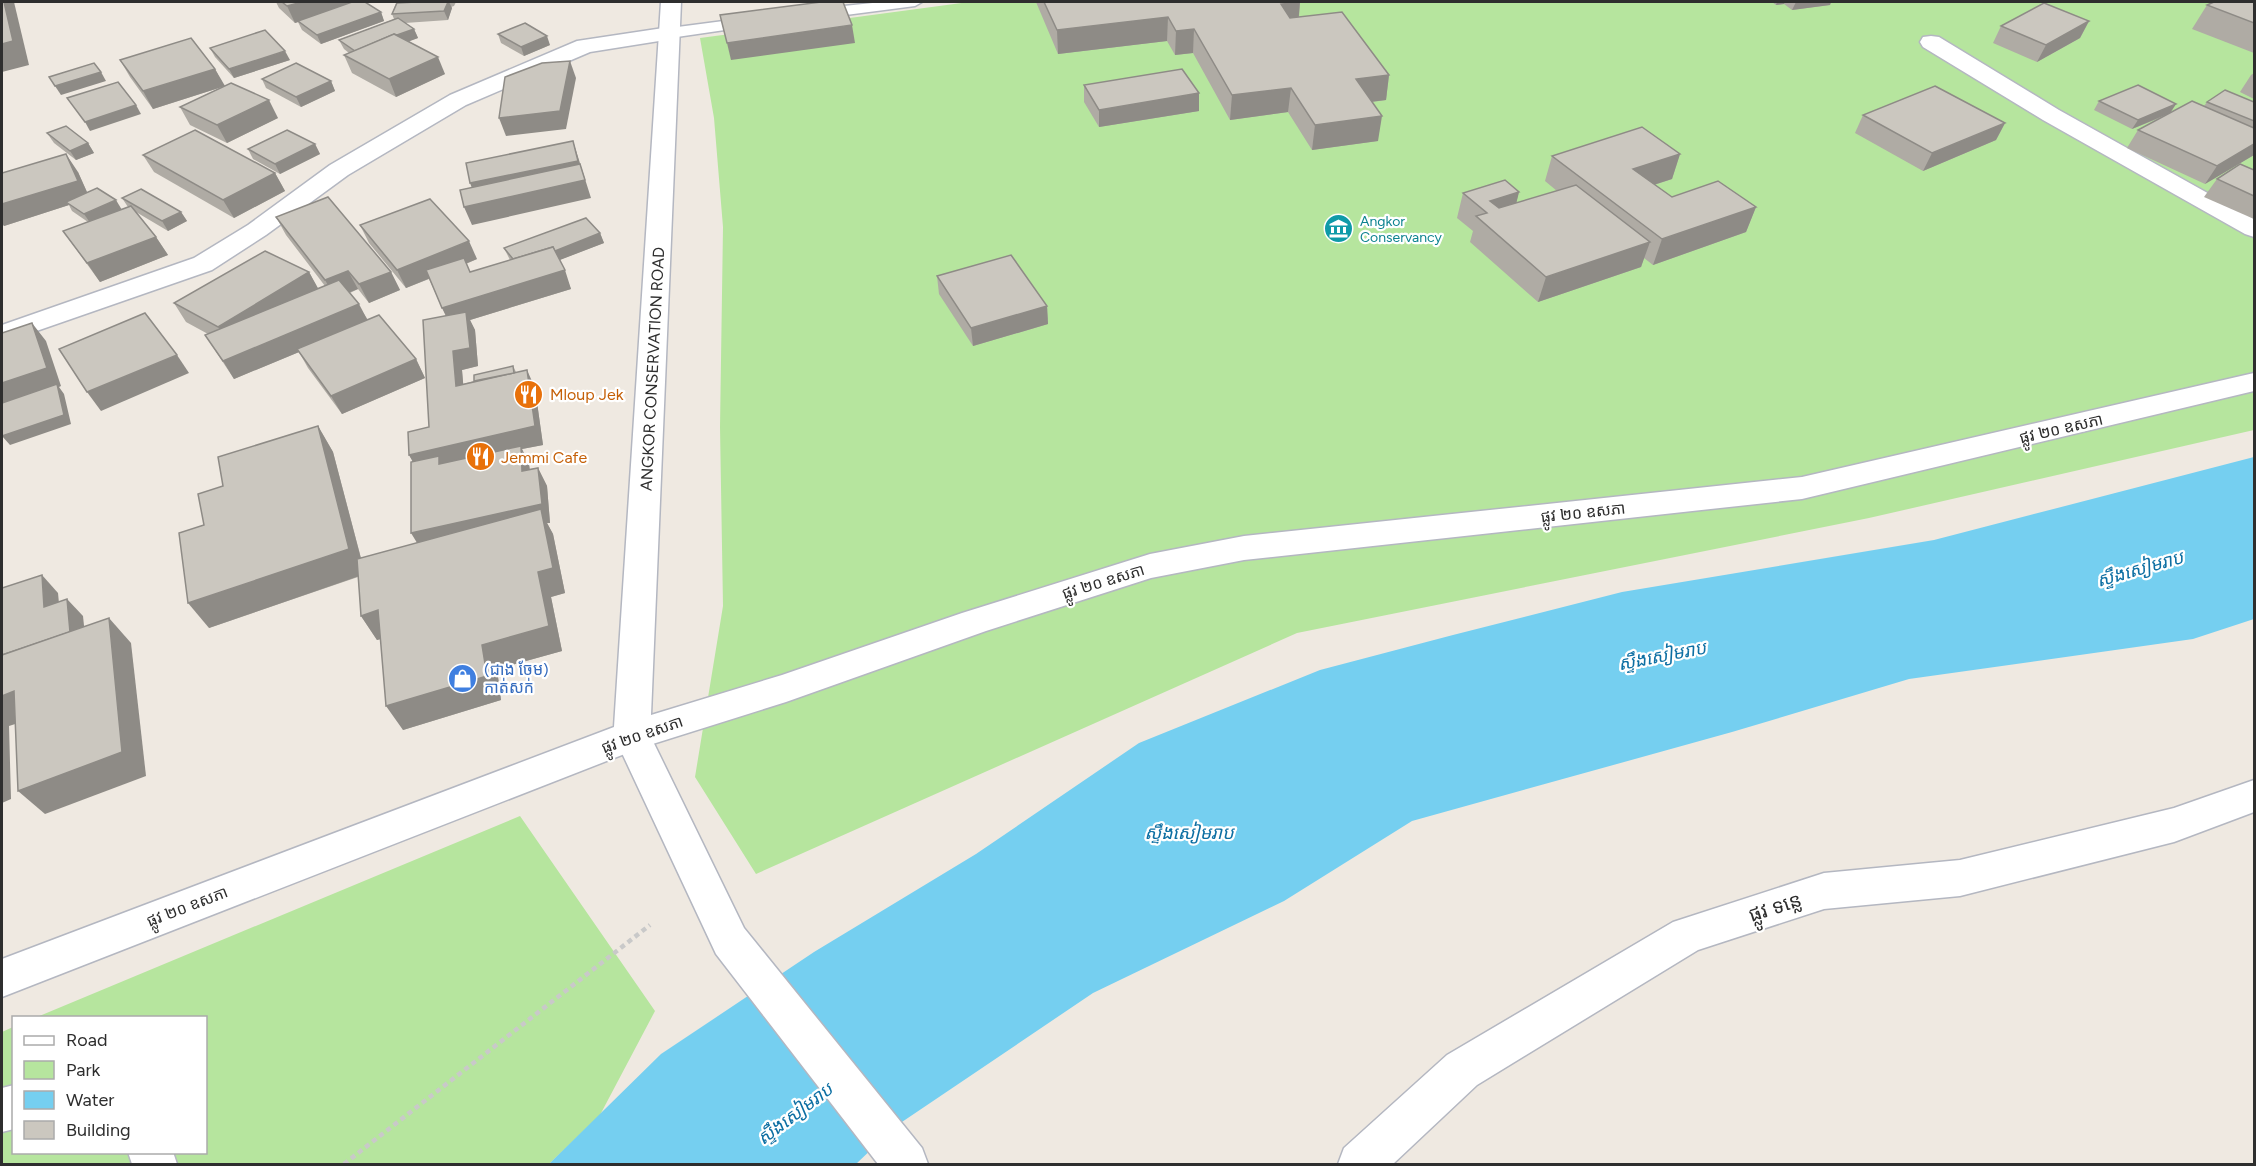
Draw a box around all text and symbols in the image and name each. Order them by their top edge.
museum icon: Angkor Conservancy [1323,213,1355,245]
place label: Angkor Conservancy [1360,213,1442,246]
street label: ANGKOR CONSERVATION ROAD [637,247,668,492]
restaurant icon: Mloup Jek [513,378,545,410]
place label: Mloup Jek [550,385,624,404]
street label: ផ្លូវ ២០ ឧសភា [2017,410,2106,452]
restaurant icon: Jemmi Cafe [464,441,496,473]
place label: Jemmi Cafe [501,448,587,467]
street label: ផ្លូវ ២០ ឧសភា [1540,499,1627,531]
water label: ស្ទឹងសៀមរាប [2094,545,2188,592]
street label: ផ្លូវ ២០ ឧសភា [1060,560,1148,608]
water label: ស្ទឹងសៀមរាប [1616,635,1709,676]
place label: (ជាង ចែម) កាត់សក់ [484,660,549,697]
shop icon: (ជាង ចែម) កាត់សក់ [447,662,479,694]
street label: ផ្លូវ ២០ ឧសភា [599,712,687,762]
water label: ស្ទឹងសៀមរាប [1144,821,1235,844]
street label: ផ្លូវ ២០ ឧសភា [144,882,232,935]
street label: ផ្លូវ ទន្លេ [1745,887,1807,933]
legend [12,1016,207,1154]
text: Road [66,1029,107,1051]
text: Park [66,1059,101,1081]
water label: ស្ទឹងសៀមរាប [752,1077,839,1150]
text: Water [66,1089,114,1111]
text: Building [66,1119,131,1141]

